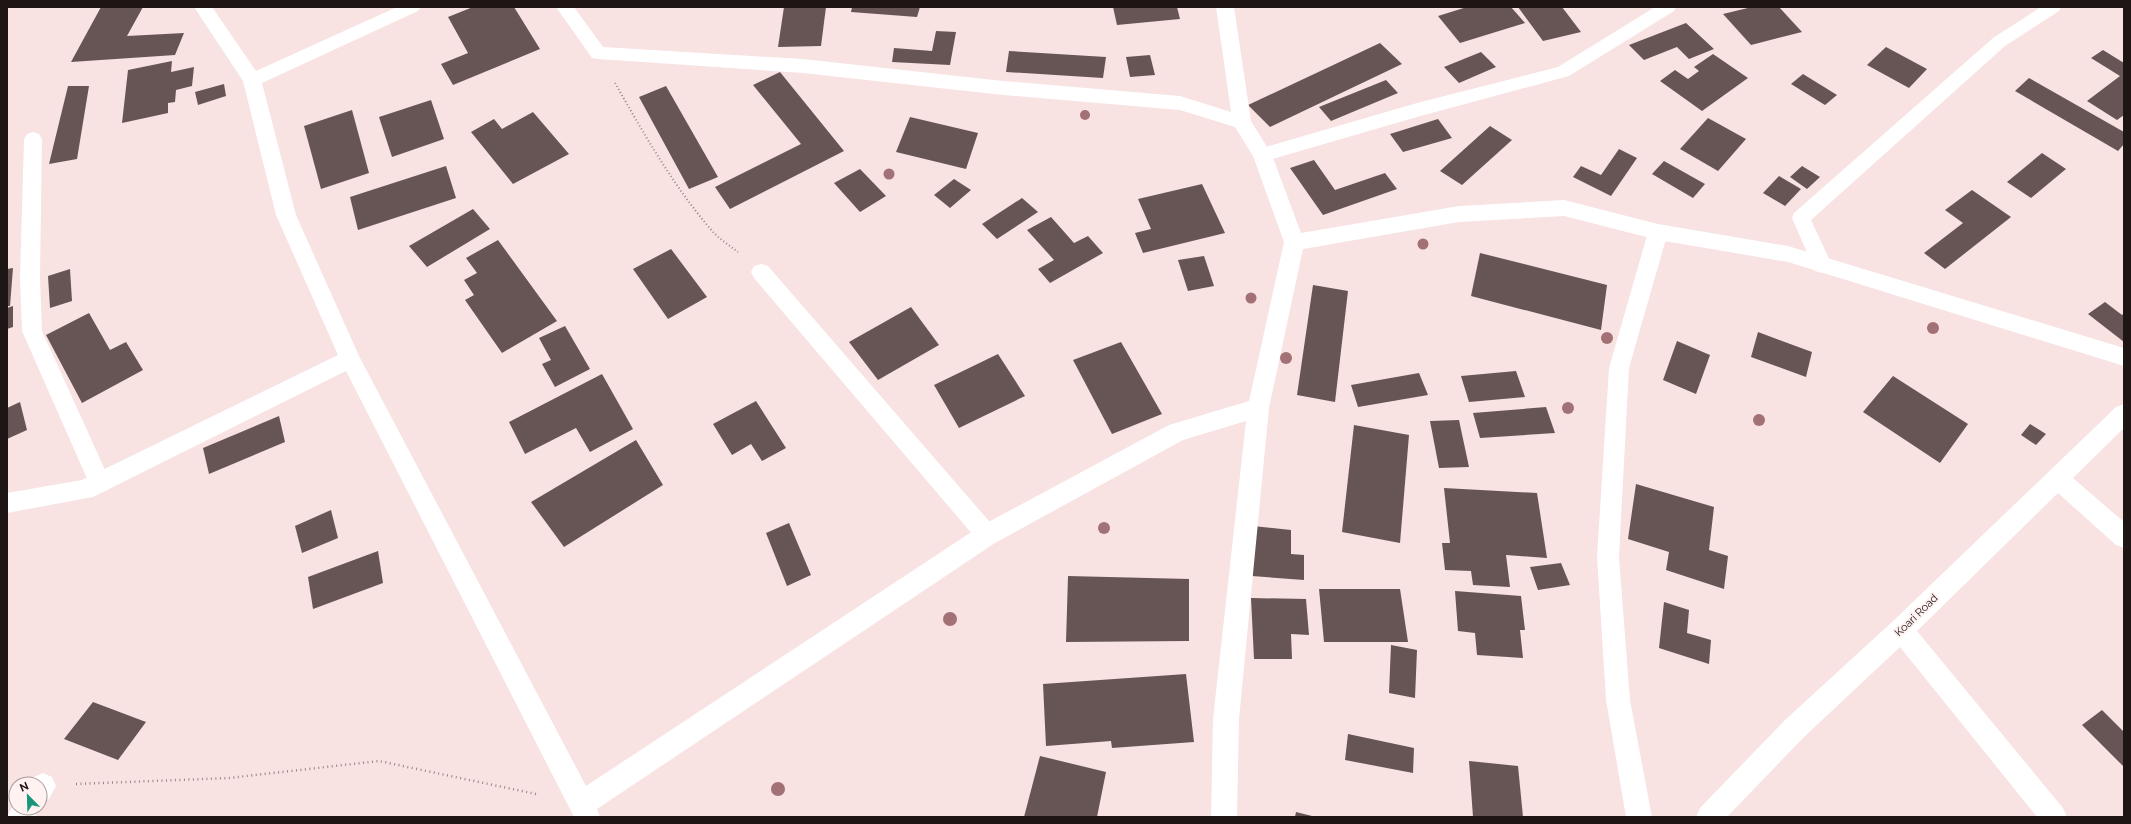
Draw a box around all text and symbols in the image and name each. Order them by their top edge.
street label: Koari Road [1892,592,1941,639]
north arrow [8,776,48,816]
text: N [18,780,31,795]

